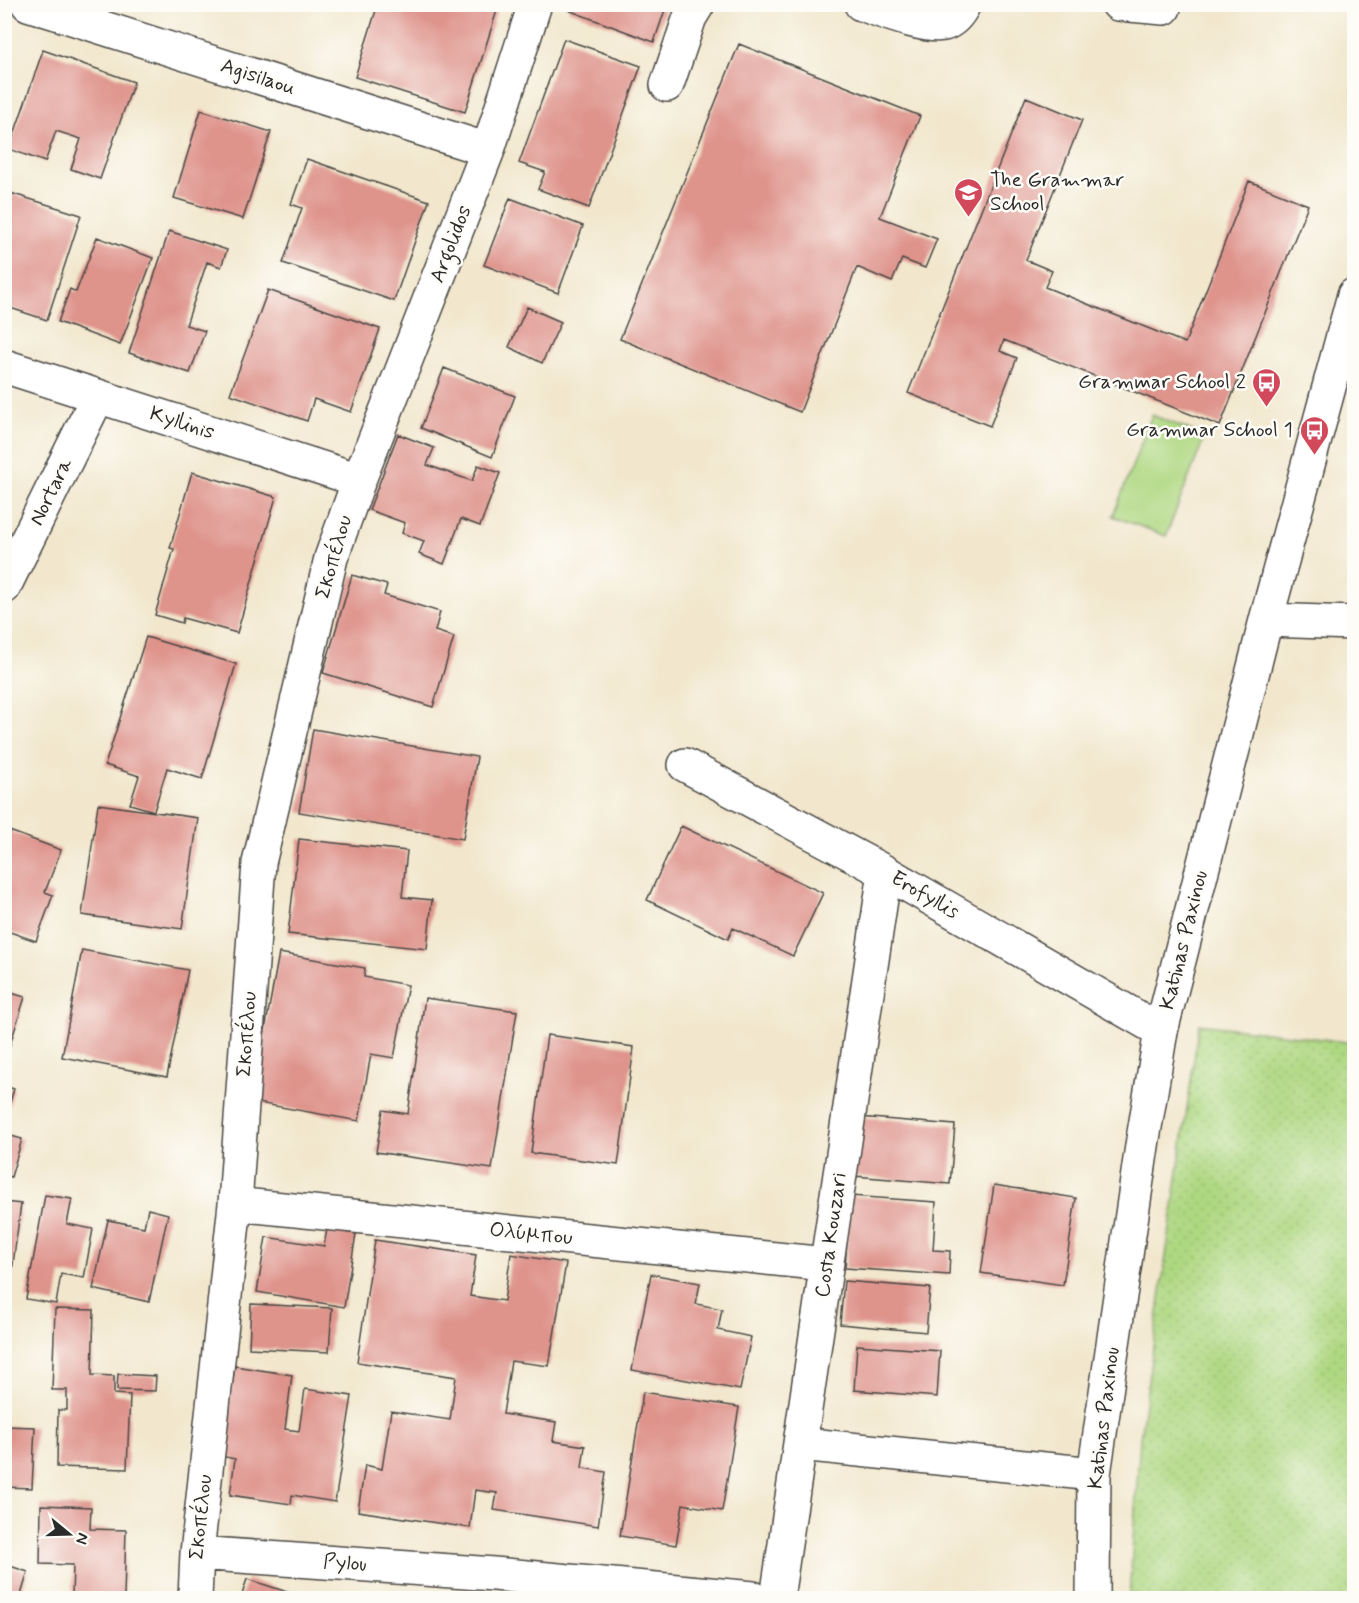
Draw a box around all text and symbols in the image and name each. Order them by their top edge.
street label: Agisilaou [217,52,299,102]
place label: The Grammar School [990,166,1124,218]
school or university icon: The Grammar School [953,176,985,218]
street label: Argolidos [423,201,480,288]
bus stop icon: Grammar School 2 [1251,366,1283,408]
place label: Grammar School 2 [1078,368,1246,396]
street label: Kyllinis [146,399,218,447]
bus stop icon: Grammar School 1 [1298,414,1330,456]
place label: Grammar School 1 [1126,416,1293,444]
street label: Nortara [23,453,79,530]
street label: Σκοπέλου [308,512,359,602]
street label: Erofyllis [886,864,964,926]
street label: Katinas Paxinou [1153,867,1215,1013]
street label: Σκοπέλου [229,990,264,1078]
street label: Costa Kouzari [808,1171,854,1299]
street label: Ολύμπου [488,1216,574,1252]
street label: Katinas Paxinou [1081,1345,1127,1491]
street label: Σκοπέλου [182,1473,219,1561]
north arrow [39,1504,99,1564]
text: N [70,1530,93,1547]
street label: Pylou [322,1548,368,1578]

